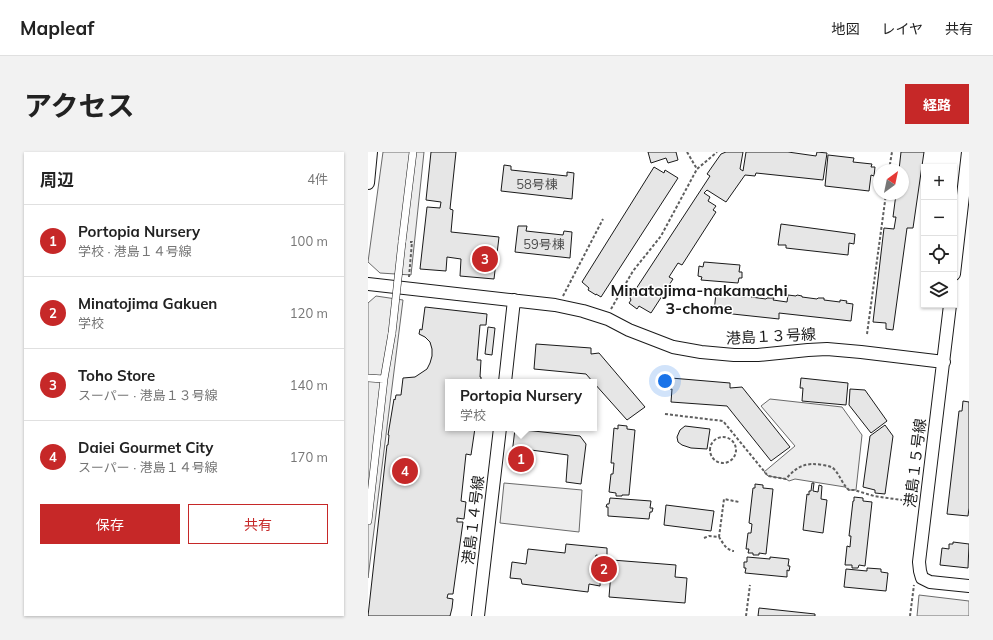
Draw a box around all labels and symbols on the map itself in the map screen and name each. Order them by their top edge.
north arrow [873,164,909,200]
house number: 58号棟 [516,176,558,192]
house number: 59号棟 [523,236,565,252]
pin: 3 [472,244,498,274]
district label: Minatojima-nakamachi 3-chome [610,280,788,318]
street label: 港島１３号線 [726,324,816,348]
your location [655,371,675,391]
street label: 港島１５号線 [900,417,930,509]
pin: 1 [508,444,534,474]
pin: 4 [392,456,418,486]
street label: 港島１４号線 [458,474,488,566]
pin: 2 [591,554,617,584]

